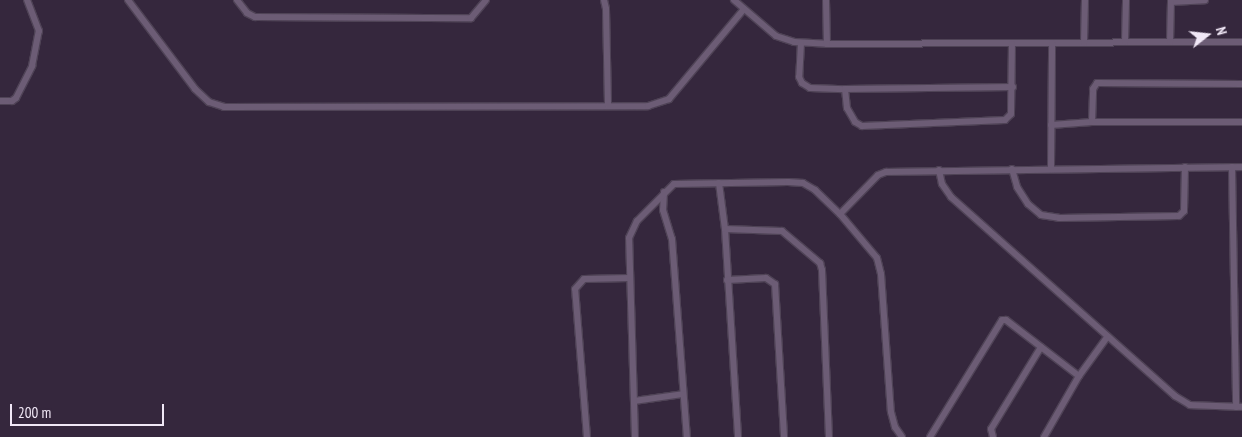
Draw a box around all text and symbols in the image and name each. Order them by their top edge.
north arrow [1182,10,1232,60]
text: N [1212,25,1231,37]
scale bar [12,394,166,426]
text: 200 m [18,403,51,422]

